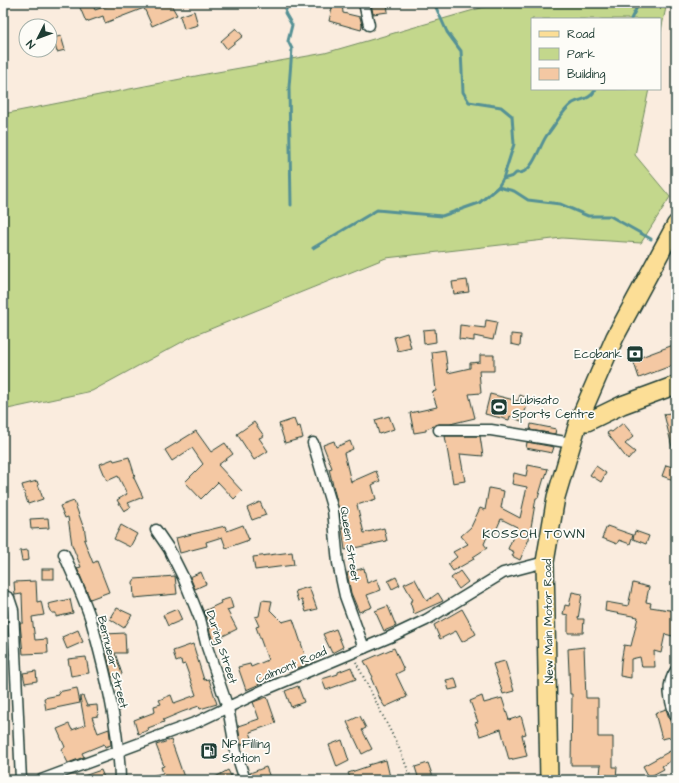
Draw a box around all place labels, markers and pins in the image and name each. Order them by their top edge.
bank icon: Ecobank [625,344,645,364]
place label: Ecobank [574,346,623,363]
place label: Lubisato Sports Centre [512,392,595,423]
sports icon: Lubisato Sports Centre [489,397,509,417]
place label: NP Filling Station [222,736,270,767]
fuel station icon: NP Filling Station [199,741,219,761]

